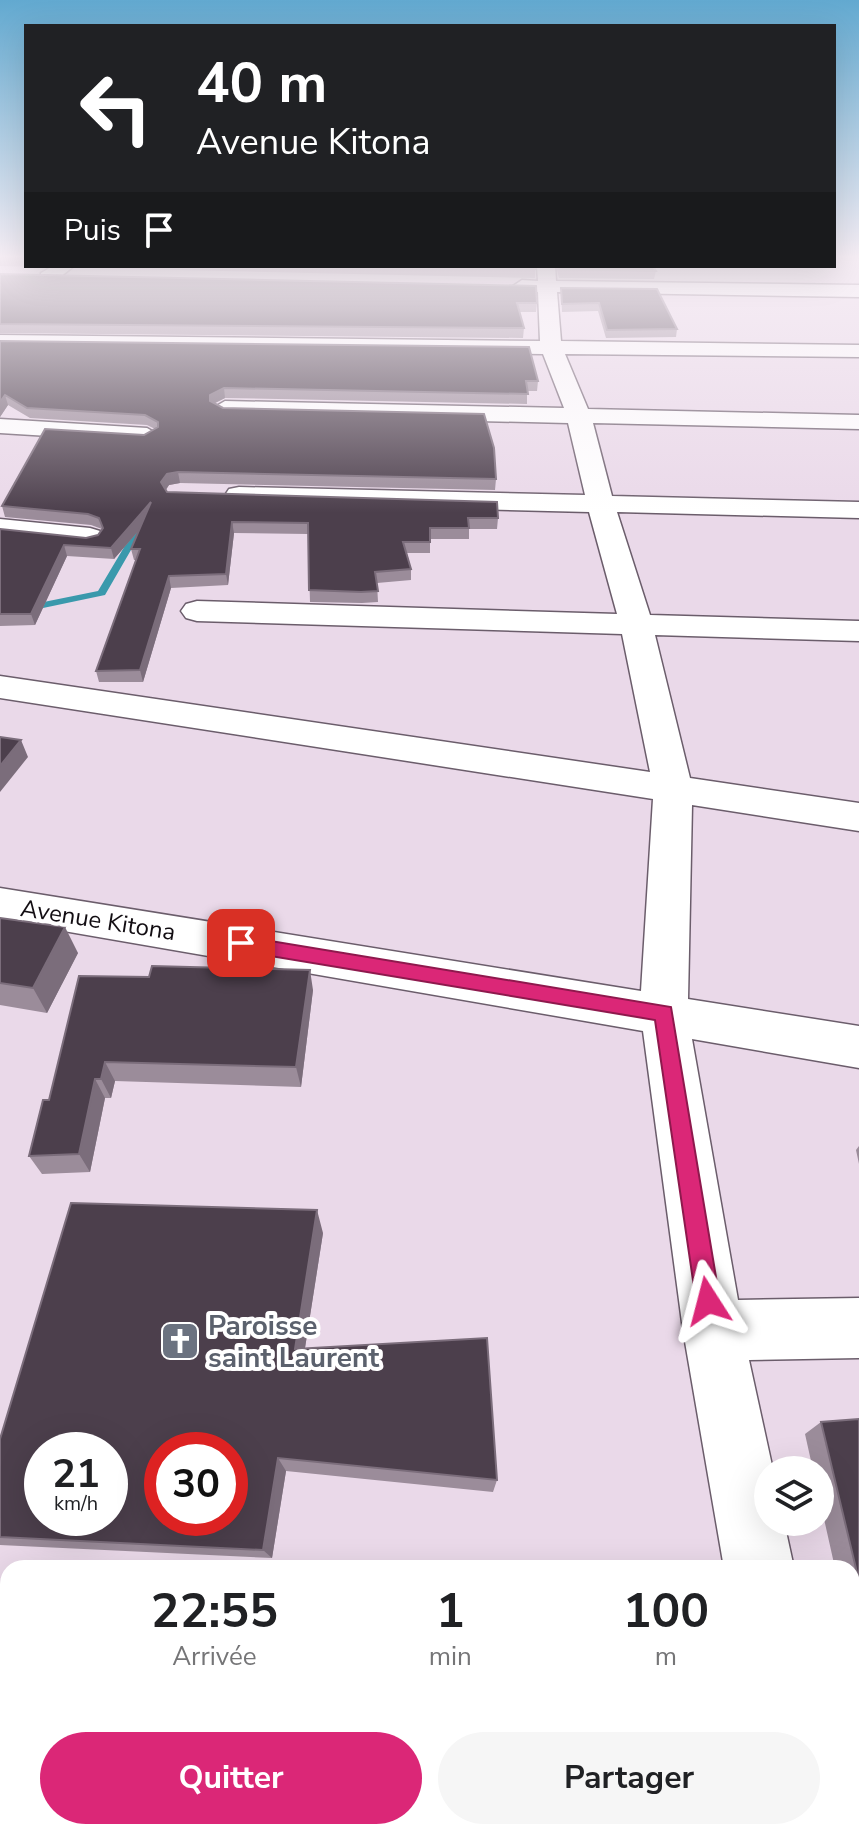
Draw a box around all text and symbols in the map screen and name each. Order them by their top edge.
text: 40 m [196,45,327,122]
icon: left [64,56,168,160]
text: Avenue Kitona [196,118,431,167]
icon: arrive [137,208,181,252]
text: Puis [64,210,121,251]
street label: Avenue Kitona [18,892,178,948]
pin [207,909,275,977]
icon: arrive [219,921,263,965]
position arrow [666,1259,750,1343]
place label: Paroisse saint Laurent [208,1307,379,1377]
church icon: Paroisse saint Laurent [159,1320,201,1362]
speed limit sign: 30 [144,1432,248,1536]
text: 21 [52,1447,100,1501]
map controls [754,1456,834,1536]
button: layers [754,1456,834,1536]
text: km/h [54,1490,98,1517]
text: 22:55 [151,1578,278,1644]
text: 1 [436,1578,465,1644]
text: 100 [623,1578,709,1644]
text: Arrivée [172,1639,257,1674]
text: min [429,1639,472,1674]
text: m [655,1639,677,1674]
button: Quitter [40,1732,422,1824]
button: Partager [438,1732,820,1824]

